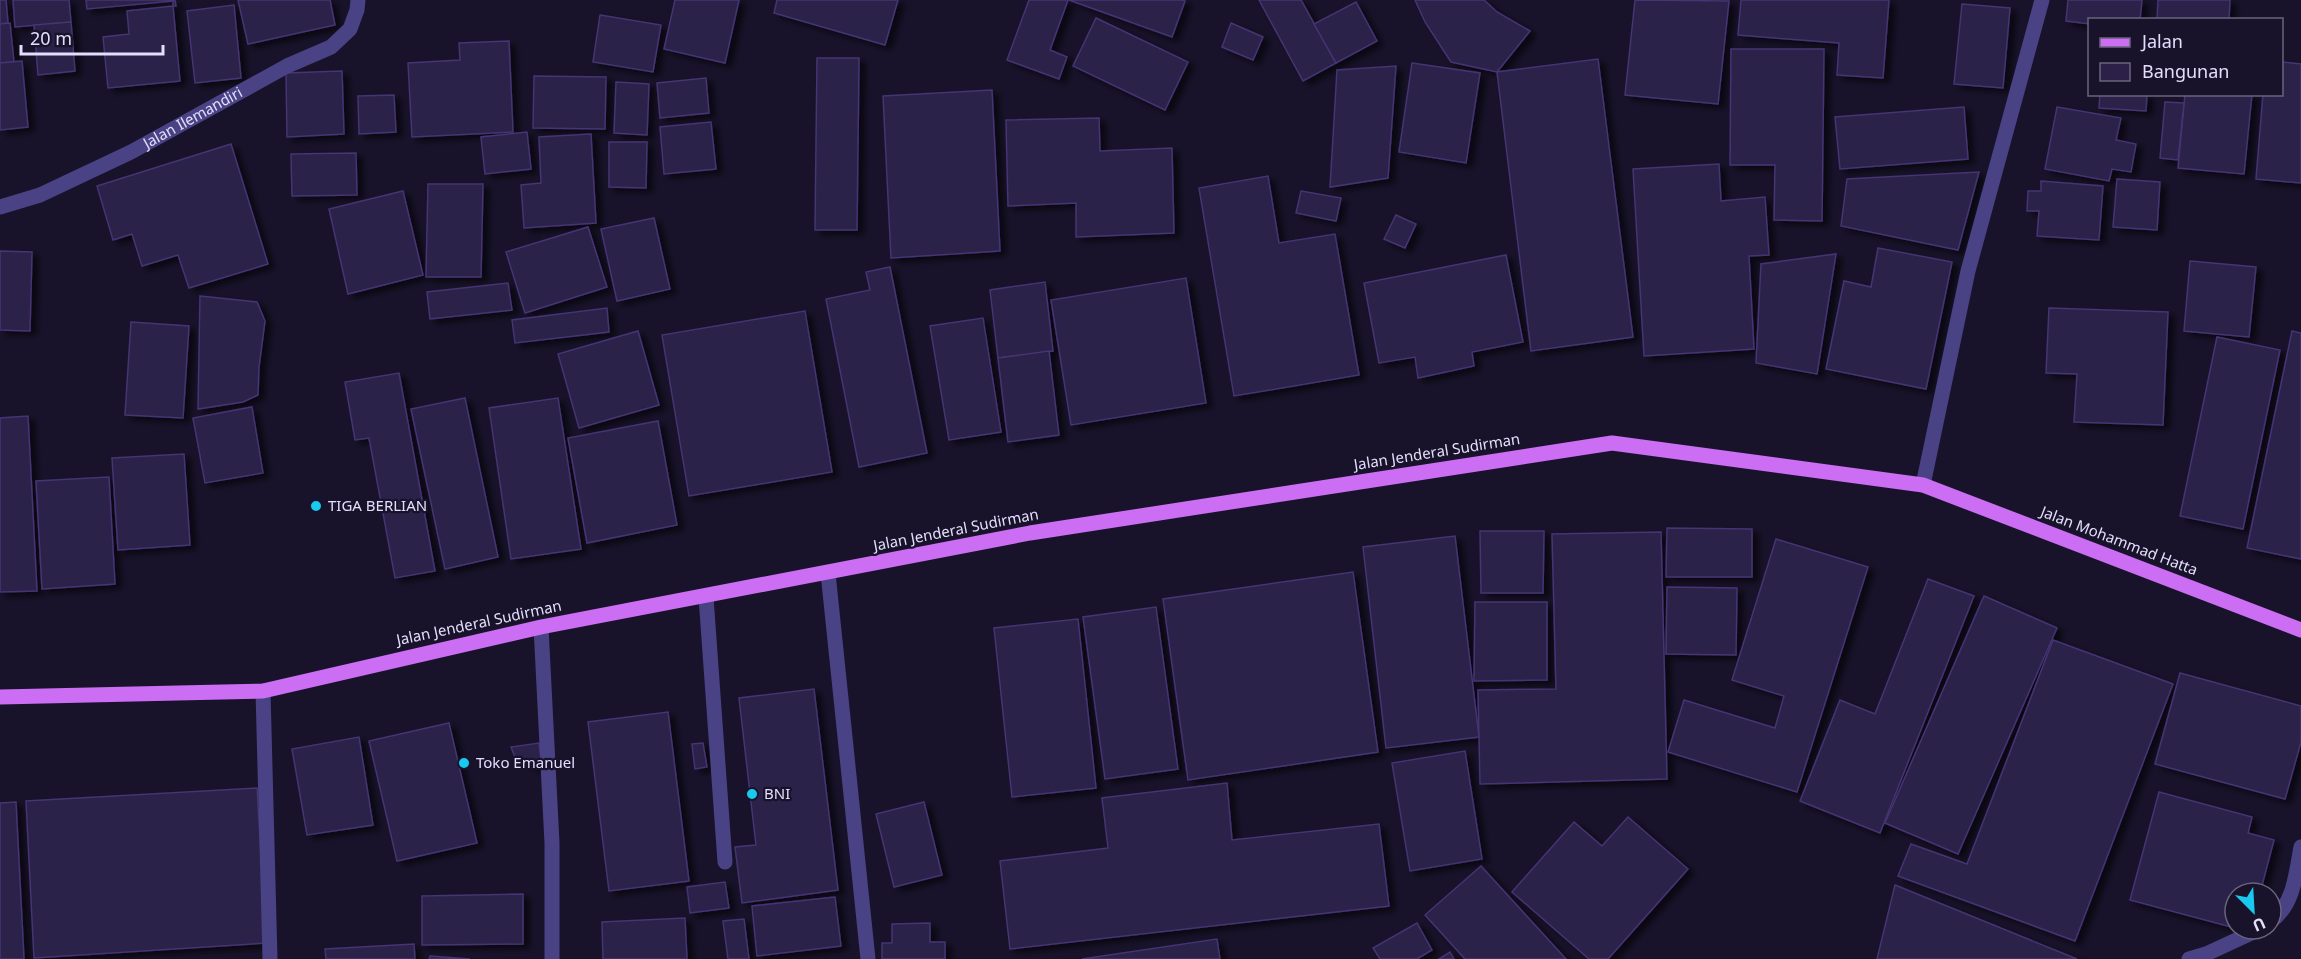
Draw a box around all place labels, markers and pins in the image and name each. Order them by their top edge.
place label: TIGA BERLIAN [328,495,427,515]
marker: TIGA BERLIAN [309,499,323,513]
place label: Toko Emanuel [476,752,575,772]
marker: Toko Emanuel [457,756,471,770]
place label: BNI [764,783,790,803]
marker: BNI [745,787,759,801]

